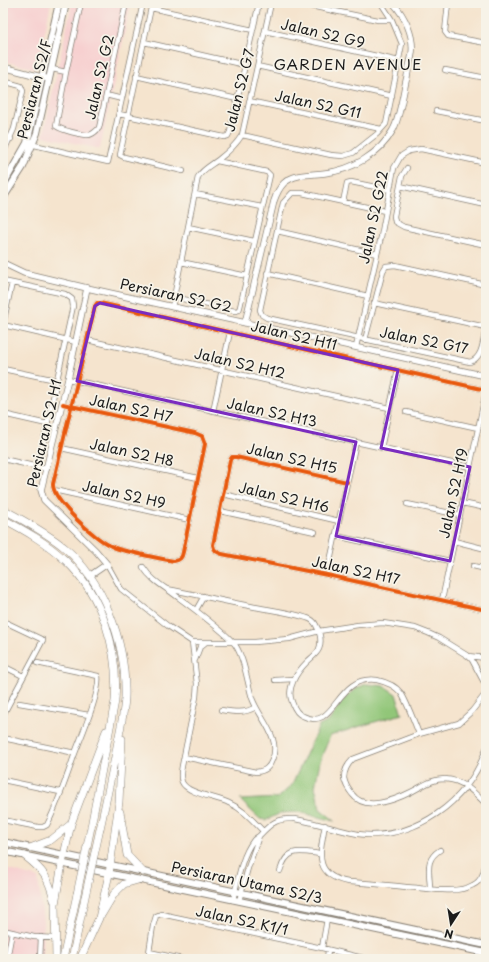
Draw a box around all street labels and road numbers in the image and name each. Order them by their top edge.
street label: Jalan S2 G9 [279,13,367,53]
street label: Jalan S2 G2 [79,32,119,121]
street label: Persiaran S2/F [11,37,57,141]
street label: Jalan S2 G7 [219,46,259,134]
street label: Jalan S2 G11 [273,85,363,123]
street label: Jalan S2 G22 [353,169,393,265]
street label: Persiaran S2 G2 [118,273,234,317]
street label: Jalan S2 H11 [249,315,339,355]
street label: Jalan S2 G17 [378,321,471,359]
street label: Jalan S2 H12 [192,342,288,384]
street label: Persiaran S2 H1 [21,377,67,489]
street label: Jalan S2 H7 [87,389,175,427]
street label: Jalan S2 H13 [225,392,319,432]
street label: Jalan S2 H8 [88,433,176,471]
street label: Jalan S2 H15 [245,437,339,479]
street label: Jalan S2 H19 [433,446,473,540]
street label: Jalan S2 H9 [80,475,168,513]
street label: Jalan S2 H16 [237,476,332,518]
street label: Jalan S2 H17 [310,550,403,590]
street label: Persiaran Utama S2/3 [170,856,324,908]
street label: Jalan S2 K1/1 [194,900,290,940]

